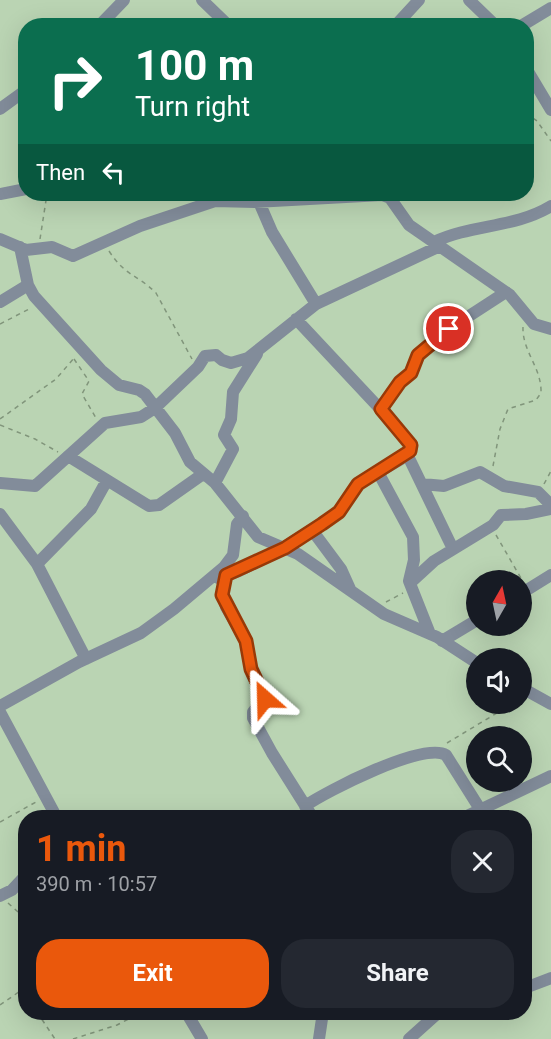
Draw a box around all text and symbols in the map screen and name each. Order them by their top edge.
text: 100 m [135,41,254,90]
icon: right [36,42,114,120]
text: Turn right [135,91,250,123]
icon: left [97,156,130,189]
text: Then [36,160,85,185]
pin [423,303,474,354]
icon: arrive [432,312,465,345]
north arrow [466,570,532,636]
map controls [466,570,532,792]
button: sound [466,648,532,714]
position arrow [233,667,297,731]
button: search [466,726,532,792]
text: 1 min [36,828,127,870]
button: close [451,830,514,893]
text: 390 m · 10:57 [36,872,157,896]
button: Exit [36,939,269,1008]
button: Share [281,939,514,1008]

